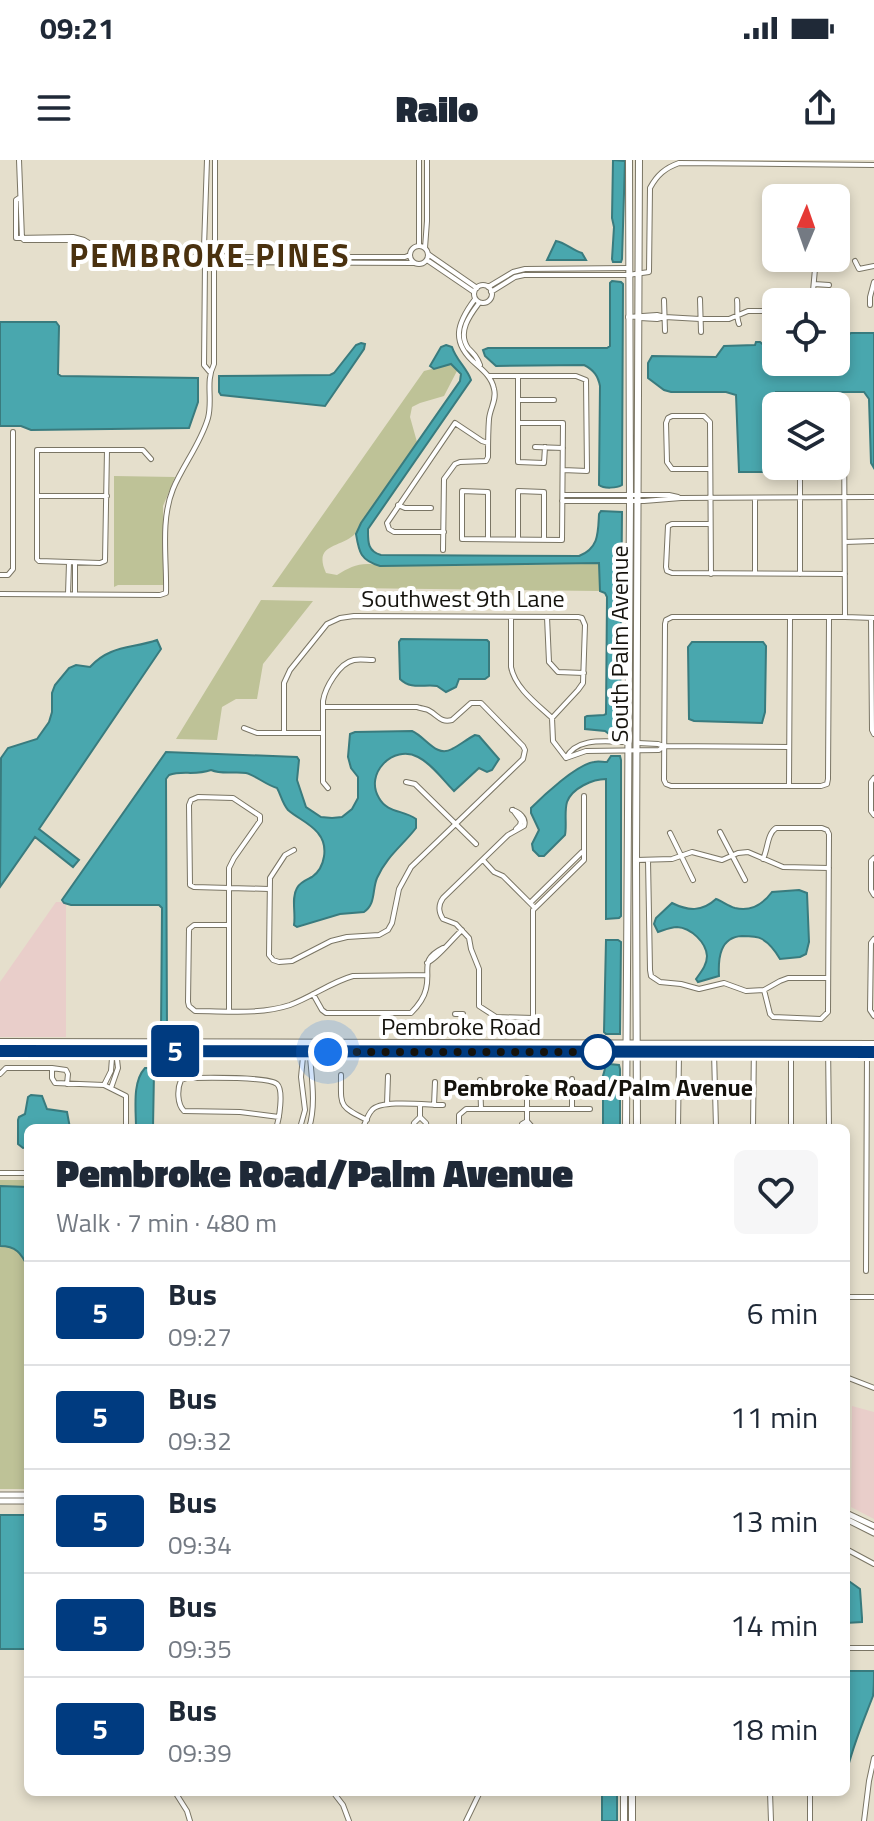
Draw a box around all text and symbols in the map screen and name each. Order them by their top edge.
text: 09:21 [40,5,115,51]
text: Railo [396,81,478,136]
icon: menu [32,86,76,130]
icon: share [798,86,842,130]
north arrow [762,184,850,272]
map controls [762,184,850,480]
district label: PEMBROKE PINES [69,231,351,279]
button: locate [762,288,850,376]
button: layers [762,392,850,480]
street label: South Palm Avenue [601,545,637,743]
street label: Southwest 9th Lane [361,580,565,616]
street label: Pembroke Road [381,1008,541,1044]
line badge: 5 [149,1025,201,1077]
text: 5 [167,1029,183,1072]
your location [308,1032,348,1072]
marker: Pembroke Road/Palm Avenue [581,1035,615,1069]
place label: Pembroke Road/Palm Avenue [443,1069,753,1105]
text: Pembroke Road/Palm Avenue [56,1144,573,1202]
button: heart [734,1150,818,1234]
text: Walk · 7 min · 480 m [56,1203,277,1242]
text: Bus [168,1271,217,1317]
text: 6 min [747,1290,818,1336]
text: 5 [92,1291,108,1334]
text: 09:27 [168,1317,232,1356]
text: Bus [168,1375,217,1421]
text: 11 min [730,1394,818,1440]
text: 5 [92,1395,108,1438]
text: 09:32 [168,1421,232,1460]
text: Bus [168,1479,217,1525]
text: 13 min [730,1498,818,1544]
text: 5 [92,1499,108,1542]
text: 09:34 [168,1525,232,1564]
text: Bus [168,1583,217,1629]
text: 14 min [730,1602,818,1648]
text: 5 [92,1603,108,1646]
text: 09:35 [168,1629,232,1668]
text: Bus [168,1687,217,1733]
text: 18 min [730,1706,818,1752]
text: 5 [92,1707,108,1750]
text: 09:39 [168,1733,232,1772]

